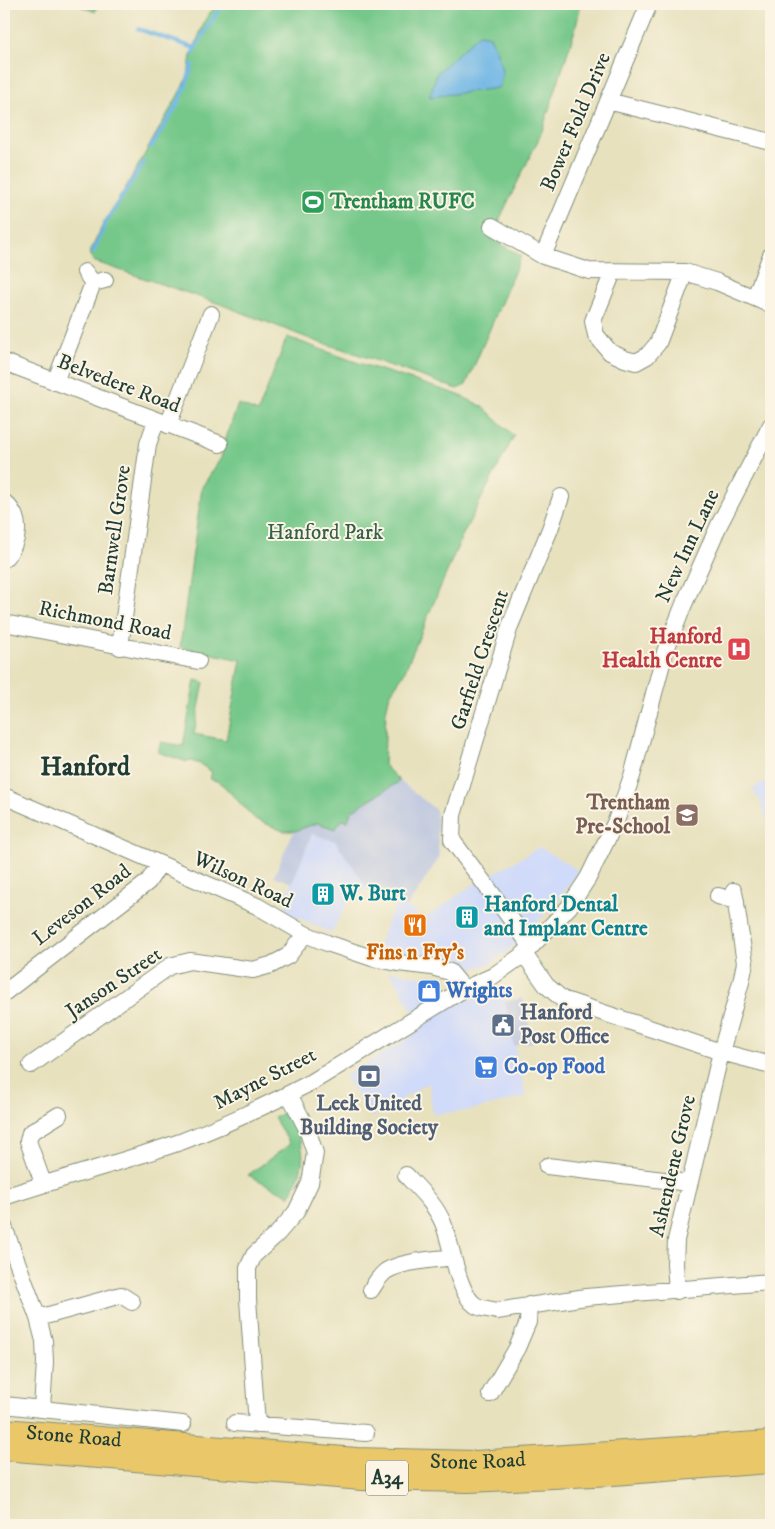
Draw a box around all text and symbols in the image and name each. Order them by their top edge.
street label: Bower Fold Drive [535,48,617,195]
sports icon: Trentham RUFC [300,189,326,215]
place label: Trentham RUFC [329,189,475,215]
street label: Belvedere Road [54,349,185,420]
street label: Barnwell Grove [93,463,137,597]
street label: New Inn Lane [650,485,726,607]
park label: Hanford Park [267,520,384,546]
street label: Garfield Crescent [445,586,515,733]
street label: Richmond Road [36,595,174,647]
place label: Hanford Health Centre [602,624,723,674]
hospital icon: Hanford Health Centre [726,636,752,662]
district label: Hanford [40,751,131,784]
place label: Trentham Pre-School [575,790,671,840]
school or university icon: Trentham Pre-School [674,802,700,828]
street label: Wilson Road [188,845,298,915]
street label: Leveson Road [28,858,137,952]
building icon: W. Burt [310,881,336,907]
place label: W. Burt [339,881,406,907]
place label: Hanford Dental and Implant Centre [484,892,648,942]
building icon: Hanford Dental and Implant Centre [454,904,480,930]
restaurant icon: Fins n Fry's [402,912,428,938]
place label: Fins n Fry's [366,940,464,966]
street label: Janson Street [59,941,167,1026]
shop icon: Wrights [416,978,442,1004]
place label: Wrights [445,978,512,1004]
place label: Hanford Post Office [520,1000,610,1050]
public building icon: Hanford Post Office [490,1012,516,1038]
street label: Mayne Street [209,1042,321,1116]
supermarket icon: Co-op Food [473,1054,499,1080]
place label: Co-op Food [504,1054,606,1080]
bank icon: Leek United Building Society [356,1063,382,1089]
place label: Leek United Building Society [300,1091,439,1141]
street label: Ashendene Grove [644,1092,702,1239]
street label: Stone Road [25,1420,123,1454]
street label: Stone Road [430,1447,527,1476]
road number: A34 [366,1460,408,1496]

